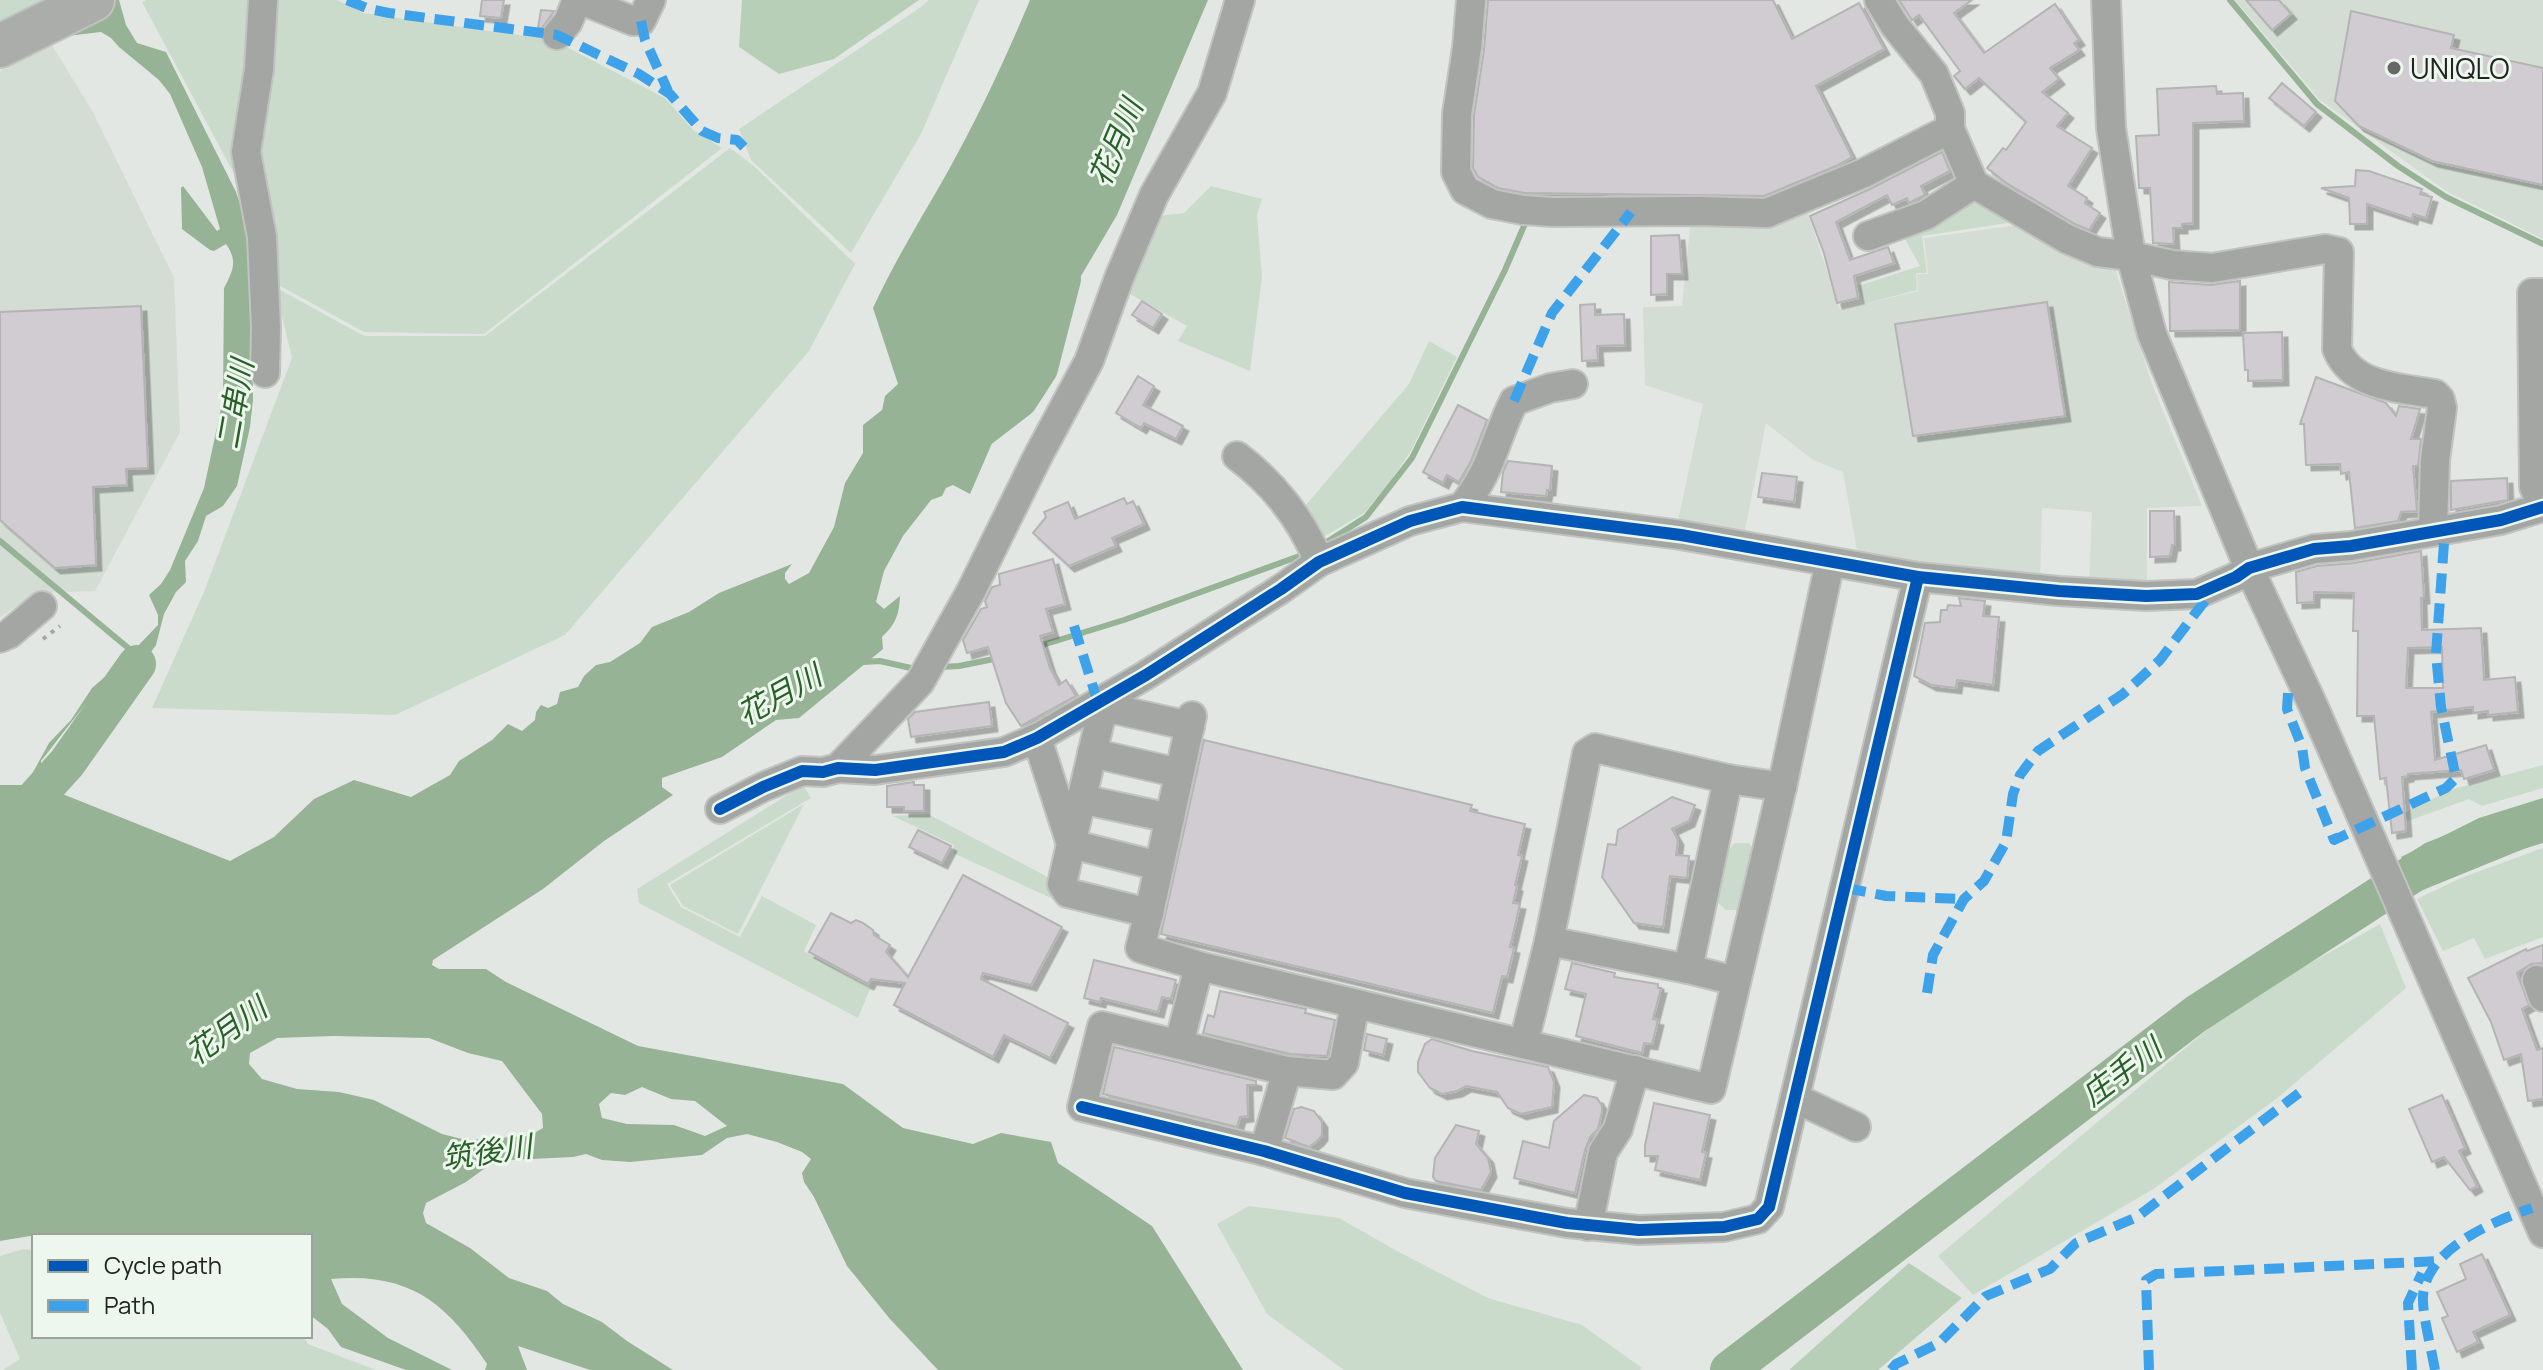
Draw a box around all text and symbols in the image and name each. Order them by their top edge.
place label: UNIQLO [2410,49,2510,87]
marker: UNIQLO [2385,59,2403,77]
water label: 花月川 [1079,90,1153,191]
water label: 二串川 [206,353,263,452]
water label: 花月川 [730,653,831,734]
water label: 花月川 [178,985,277,1073]
water label: 庄手川 [2073,1026,2172,1114]
water label: 筑後川 [440,1124,537,1178]
legend [32,1234,312,1338]
text: Cycle path [104,1248,222,1281]
text: Path [104,1288,155,1321]

